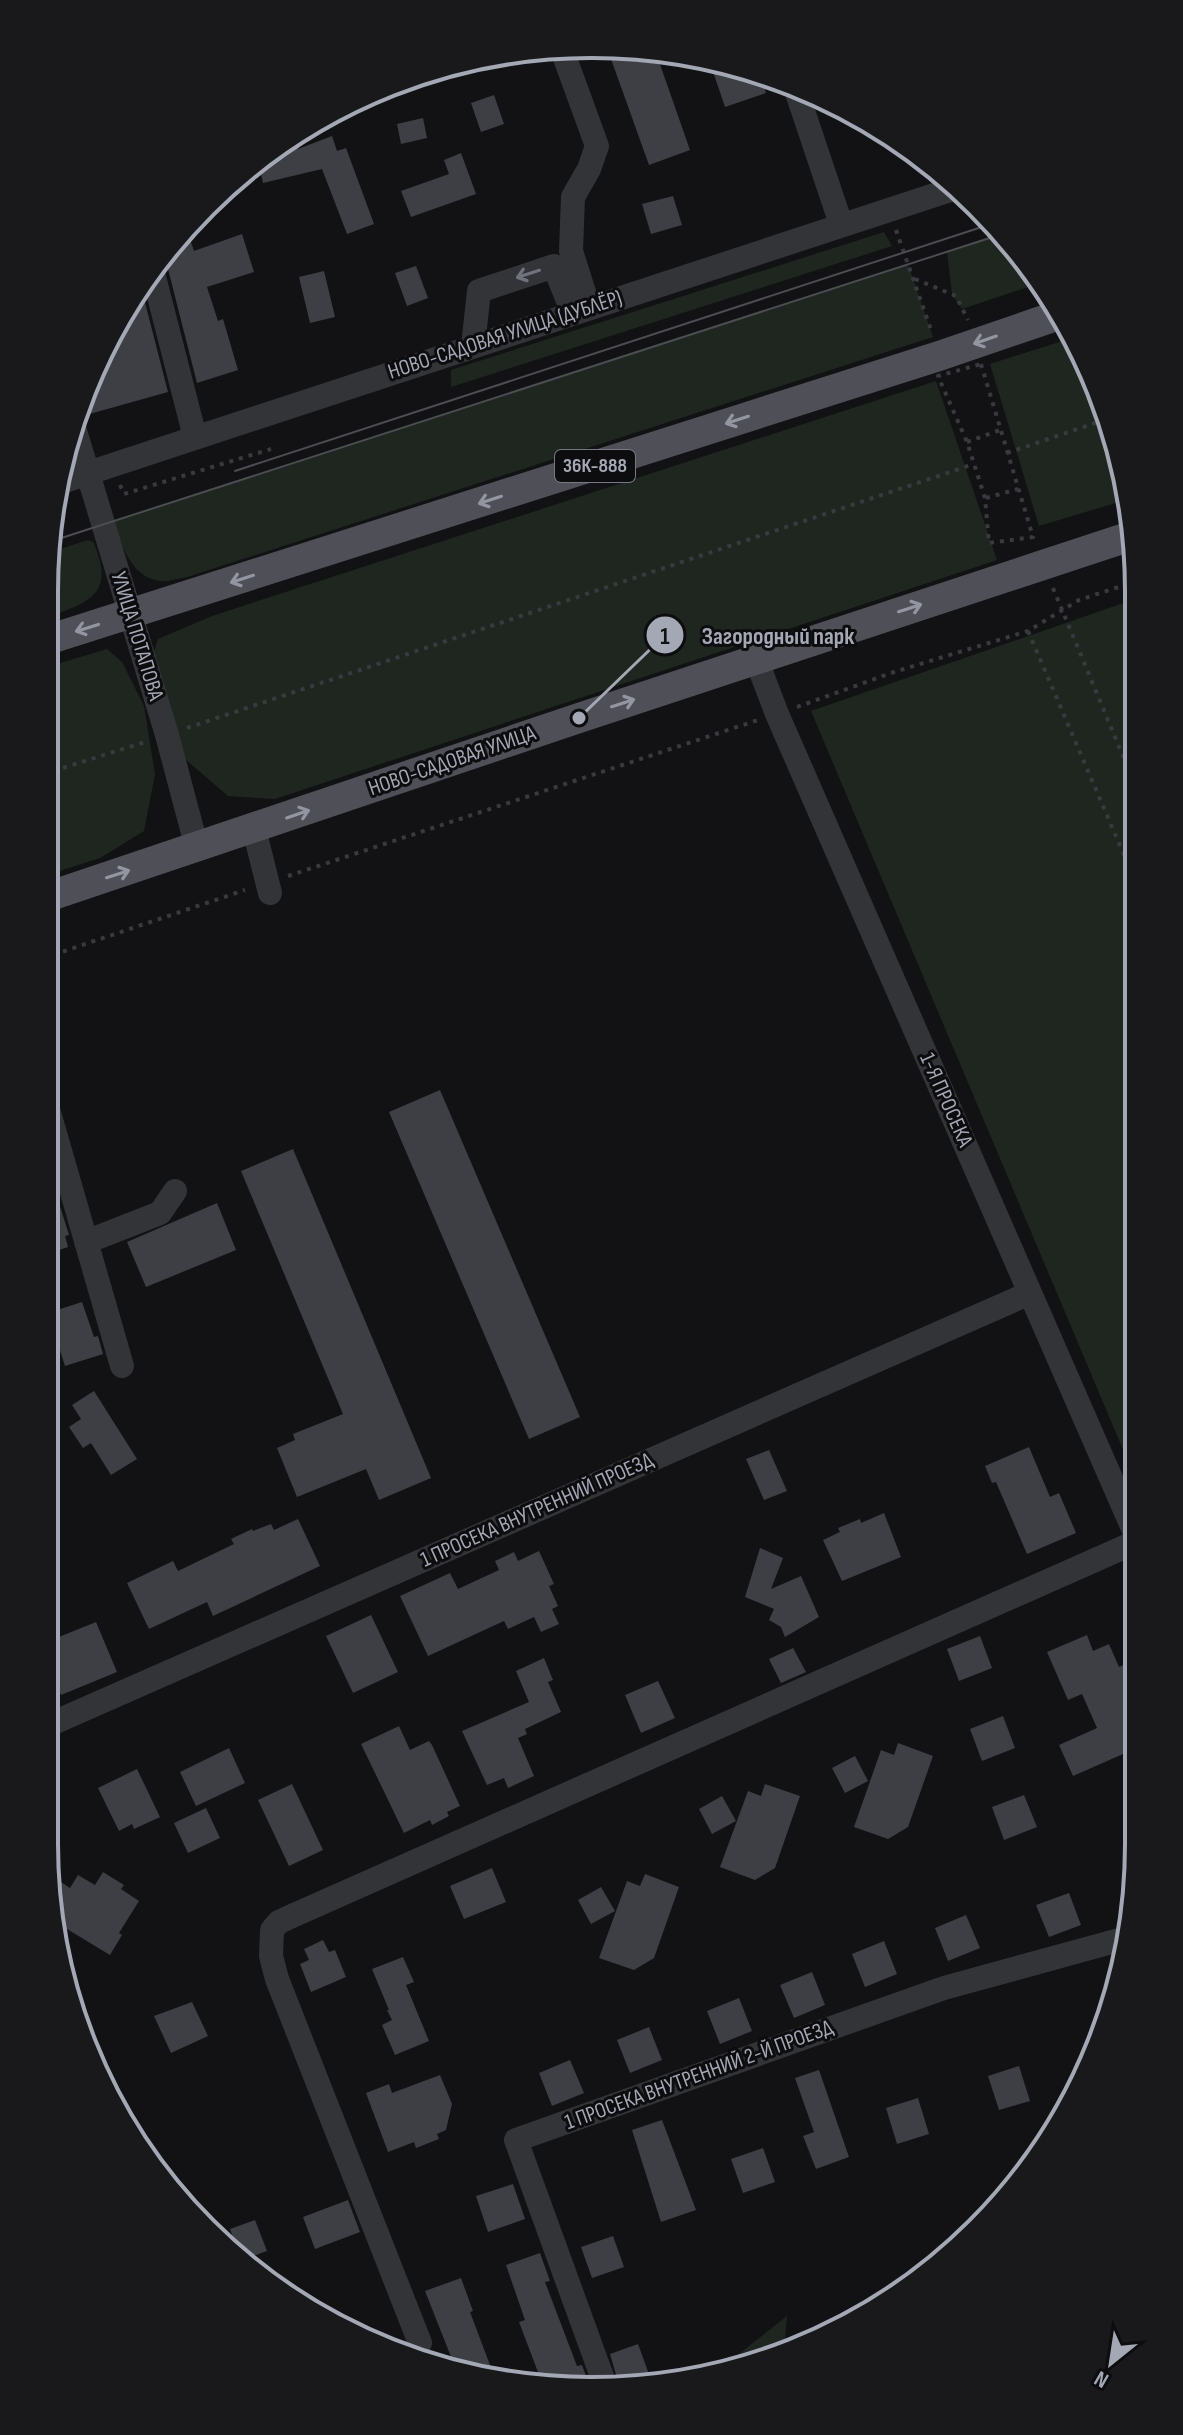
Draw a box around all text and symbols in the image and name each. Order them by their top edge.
one-way arrow [516,268,541,283]
street label: НОВО-САДОВАЯ УЛИЦА (ДУБЛЁР) [385,284,625,386]
one-way arrow [973,334,998,349]
one-way arrow [725,413,751,428]
road number: 36К-888 [555,450,635,482]
one-way arrow [477,493,502,508]
street label: УЛИЦА ПОТАПОВА [105,568,170,704]
one-way arrow [230,572,256,587]
one-way arrow [897,600,922,615]
callout: Загородный парк [645,611,870,659]
one-way arrow [75,621,101,636]
text: 1 [660,622,670,651]
text: Загородный парк [702,622,855,651]
one-way arrow [610,695,635,709]
street label: НОВО-САДОВАЯ УЛИЦА [365,720,540,802]
one-way arrow [285,806,309,820]
one-way arrow [105,866,130,880]
street label: 1-Я ПРОСЕКА [913,1049,979,1152]
street label: 1 ПРОСЕКА ВНУТРЕННИЙ ПРОЕЗД [417,1446,658,1573]
street label: 1 ПРОСЕКА ВНУТРЕННИЙ 2-Й ПРОЕЗД [561,2014,837,2136]
north arrow [1071,2323,1151,2403]
text: N [1090,2364,1114,2394]

